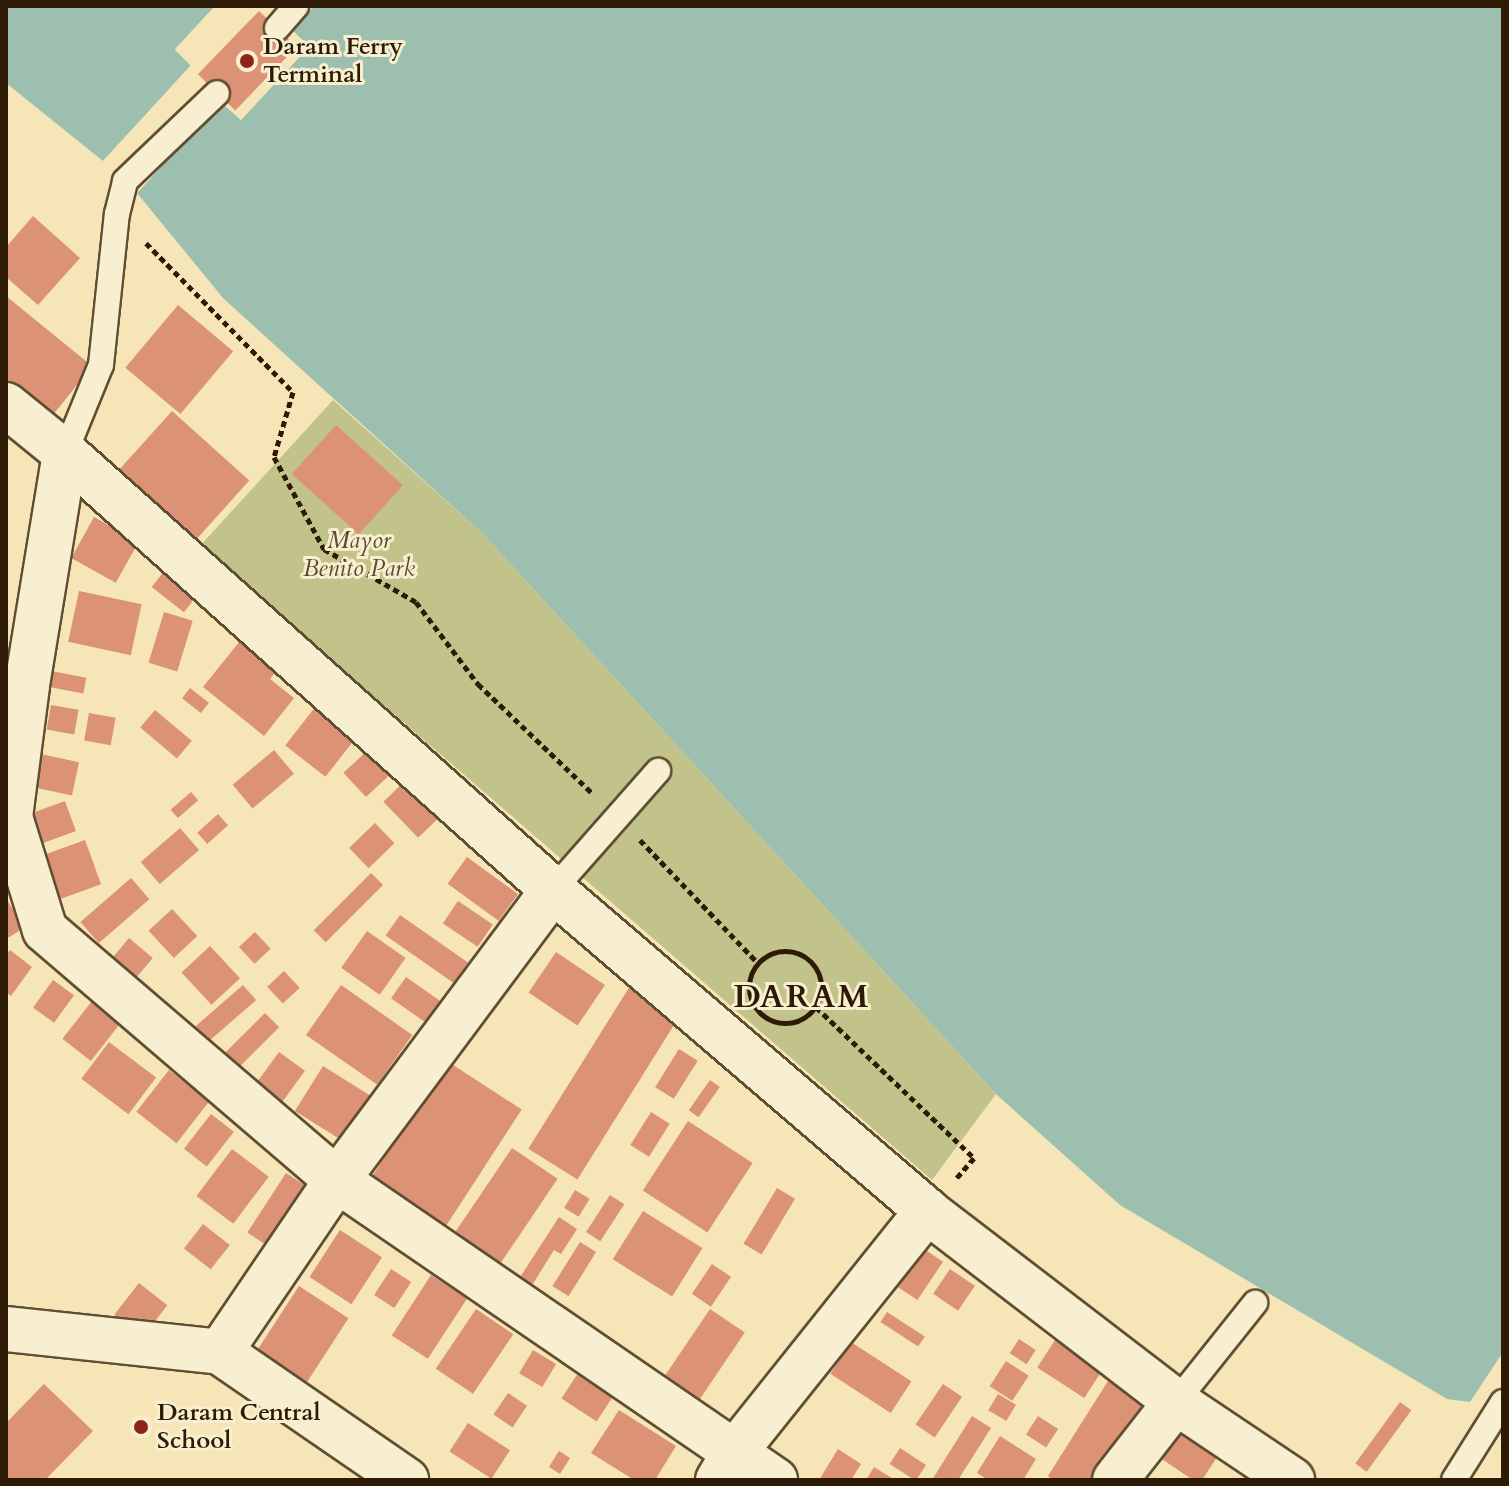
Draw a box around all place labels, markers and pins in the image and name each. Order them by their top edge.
place label: Daram Ferry Terminal [263,33,403,89]
marker: Daram Ferry Terminal [238,52,256,70]
place label: Daram Central School [157,1399,320,1455]
marker: Daram Central School [132,1418,150,1436]

